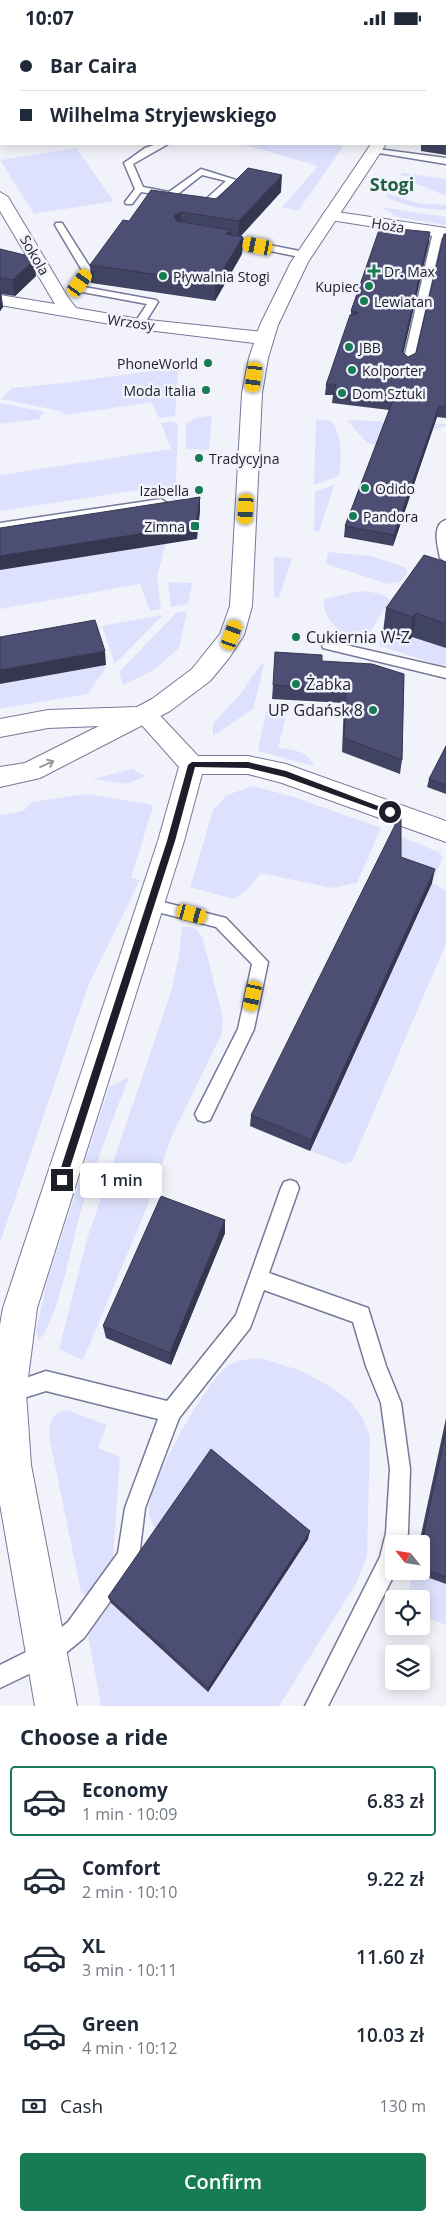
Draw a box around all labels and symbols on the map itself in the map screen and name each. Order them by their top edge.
district label: Stogi [370,172,414,196]
street label: Hoża [370,213,406,237]
street label: Sokola [16,232,54,278]
car [241,236,274,256]
place label: Dr. Max [384,262,436,281]
marker: Dr. Max [368,265,380,277]
car [65,266,94,300]
place label: Pływalnia Stogi [173,267,270,286]
marker: Pływalnia Stogi [157,270,169,282]
place label: Kupiec [315,277,359,296]
marker: Kupiec [363,280,375,292]
place label: Lewiatan [374,292,433,311]
marker: Lewiatan [358,295,370,307]
street label: Wrzosy [106,309,157,335]
place label: JBB [357,338,381,357]
marker: JBB [343,341,355,353]
place label: PhoneWorld [117,354,198,373]
marker: PhoneWorld [202,357,214,369]
car [244,361,263,393]
place label: Kolporter [362,361,424,380]
marker: Kolporter [346,364,358,376]
place label: Moda Italia [123,381,196,400]
marker: Moda Italia [200,384,212,396]
place label: Dom Sztuki [352,384,426,403]
marker: Dom Sztuki [336,387,348,399]
place label: Tradycyjna [209,449,279,468]
marker: Tradycyjna [193,452,205,464]
place label: Odido [375,479,415,498]
place label: Izabella [139,481,189,500]
marker: Odido [359,482,371,494]
marker: Izabella [193,484,205,496]
car [237,494,254,524]
place label: Pandora [363,507,418,526]
marker: Pandora [347,510,359,522]
place label: Zimna [144,517,185,536]
marker: Zimna [189,520,201,532]
car [220,618,243,652]
place label: Cukiernia W-Z [306,626,410,648]
marker: Cukiernia W-Z [290,631,302,643]
place label: Żabka [306,673,351,695]
marker: Żabka [290,678,302,690]
place label: UP Gdańsk 8 [268,699,363,721]
marker: UP Gdańsk 8 [367,704,379,716]
one-way arrow [39,759,54,769]
route start [379,801,401,823]
car [175,903,208,925]
car [242,980,263,1012]
callout: 1 min [80,1163,162,1197]
route end [51,1169,73,1191]
north arrow [385,1535,430,1580]

